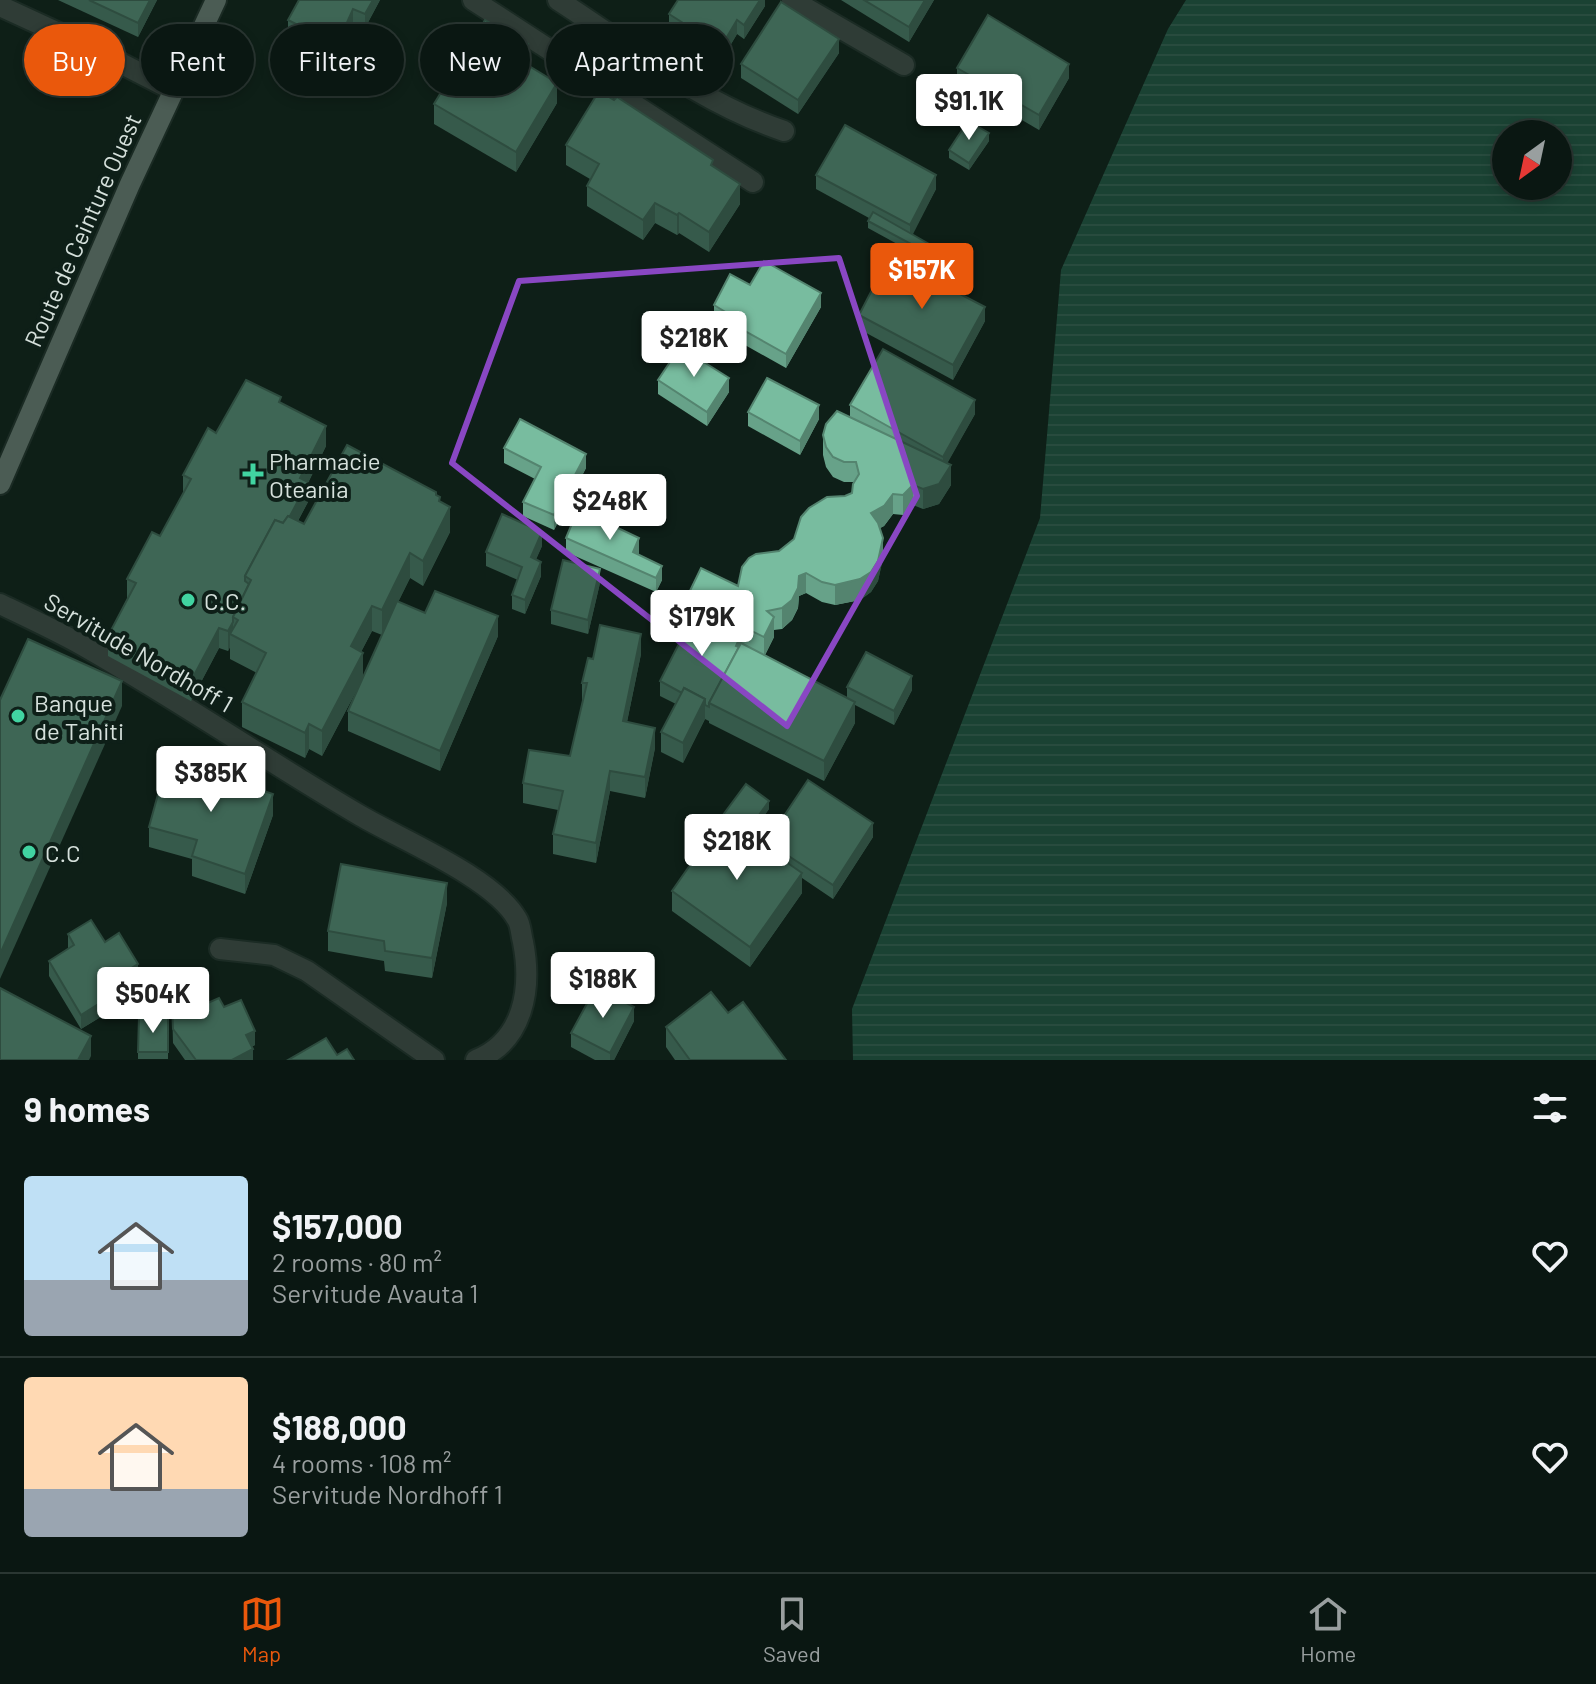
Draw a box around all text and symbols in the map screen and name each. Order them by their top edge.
chip: Buy [24,24,125,96]
chip: Rent [141,24,254,96]
chip: Filters [270,24,404,96]
chip: New [420,24,530,96]
chip: Apartment [546,24,733,96]
pin: $91.1K [904,74,1034,142]
text: $91.1K [934,84,1004,115]
street label: Route de Ceinture Ouest [17,109,147,351]
north arrow [1492,120,1572,200]
map controls [1492,120,1572,200]
pin: $157K [866,243,978,311]
text: $157K [888,253,956,284]
pin: $218K [638,311,750,379]
text: $218K [660,321,728,352]
place label: Pharmacie Oteania [269,446,381,503]
marker: Pharmacie Oteania [244,465,262,483]
pin: $248K [554,474,666,542]
text: $248K [572,484,648,515]
street label: Servitude Nordhoff 1 [39,586,239,718]
place label: C.C. [204,586,246,615]
pin: $179K [646,590,758,658]
marker: C.C. [179,591,197,609]
text: $179K [668,600,736,631]
place label: Banque de Tahiti [34,688,124,745]
marker: Banque de Tahiti [9,707,27,725]
pin: $385K [155,746,267,814]
text: $385K [174,756,248,787]
pin: $218K [681,814,793,882]
text: $218K [703,824,771,855]
place label: C.C [45,838,81,867]
marker: C.C [20,843,38,861]
pin: $188K [547,952,659,1020]
text: $188K [569,962,637,993]
pin: $504K [97,967,209,1035]
text: $504K [115,977,191,1008]
icon: filters [1528,1086,1572,1130]
text: 9 homes [24,1088,150,1129]
text: $157,000 [272,1205,403,1246]
icon: home [88,1208,184,1304]
icon: heart [1528,1234,1572,1278]
text: 2 rooms · 80 m² [272,1246,442,1277]
text: Servitude Avauta 1 [272,1277,478,1308]
text: $188,000 [272,1406,407,1447]
icon: home [88,1409,184,1505]
icon: heart [1528,1435,1572,1479]
text: 4 rooms · 108 m² [272,1447,452,1478]
text: Servitude Nordhoff 1 [272,1478,503,1509]
tab: Map [240,1592,284,1666]
tab: Saved [763,1592,821,1666]
tab: Home [1300,1592,1356,1666]

